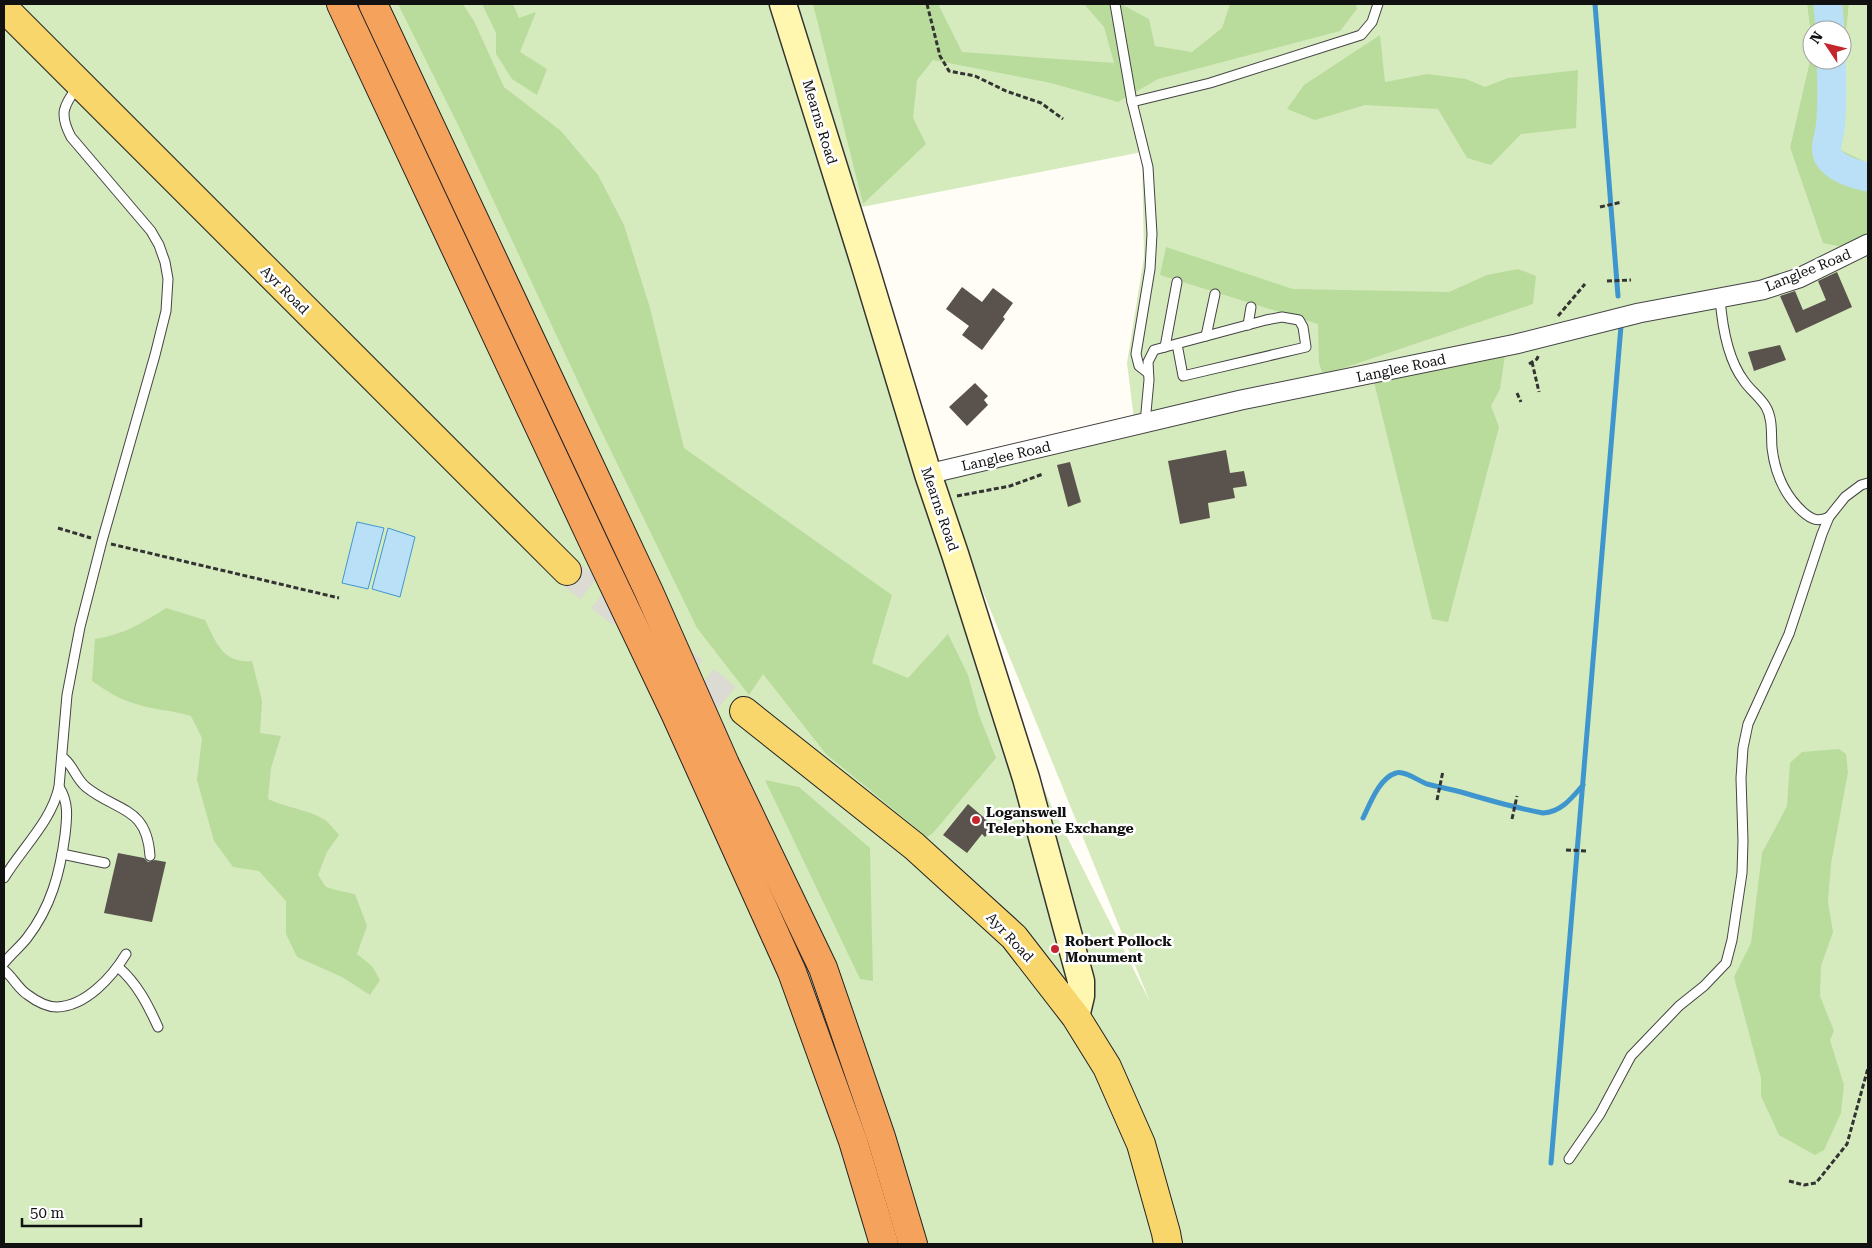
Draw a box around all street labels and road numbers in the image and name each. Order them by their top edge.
street label: Mearns Road [800,78,840,166]
street label: Langlee Road [1763,246,1853,294]
street label: Ayr Road [258,263,312,317]
street label: Langlee Road [1355,351,1447,385]
street label: Langlee Road [960,438,1052,474]
street label: Mearns Road [918,465,962,553]
street label: Ayr Road [983,909,1037,965]

